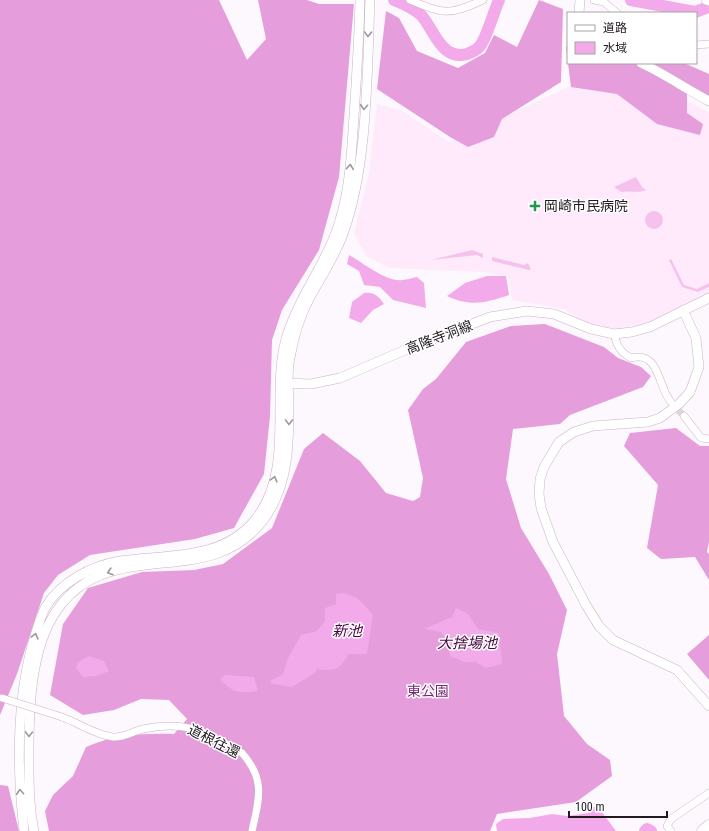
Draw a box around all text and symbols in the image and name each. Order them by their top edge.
legend [567,12,697,64]
text: 道路 [603,21,627,35]
one-way arrow [364,31,373,37]
text: 水域 [603,41,627,55]
one-way arrow [360,104,369,110]
one-way arrow [345,164,354,170]
place label: 岡崎市民病院 [544,198,628,214]
marker: 岡崎市民病院 [529,200,541,212]
street label: 高隆寺洞線 [403,317,475,357]
one-way arrow [285,419,293,425]
one-way arrow [269,475,277,482]
one-way arrow [107,567,114,576]
water label: 新池 [332,622,364,640]
one-way arrow [30,632,39,639]
water label: 大捨場池 [437,634,499,652]
park label: 東公園 [407,683,449,699]
street label: 道根往還 [185,721,243,761]
one-way arrow [25,731,33,737]
one-way arrow [16,789,25,795]
scale bar [569,793,667,819]
text: 100 m [575,800,605,814]

